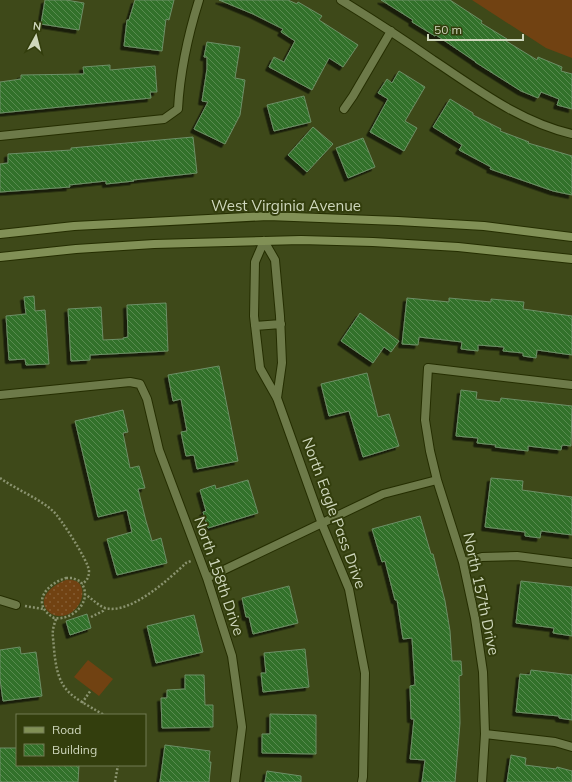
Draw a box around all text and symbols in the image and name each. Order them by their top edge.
north arrow [16,16,56,56]
scale bar [428,16,523,42]
text: N [32,19,42,34]
text: 50 m [434,22,462,37]
street label: West Virginia Avenue [211,196,361,215]
street label: North Eagle Pass Drive [298,435,371,591]
street label: North 158th Drive [190,514,249,638]
street label: North 157th Drive [459,531,504,657]
legend [16,714,146,766]
text: Road [52,722,81,737]
text: Building [52,742,97,757]

